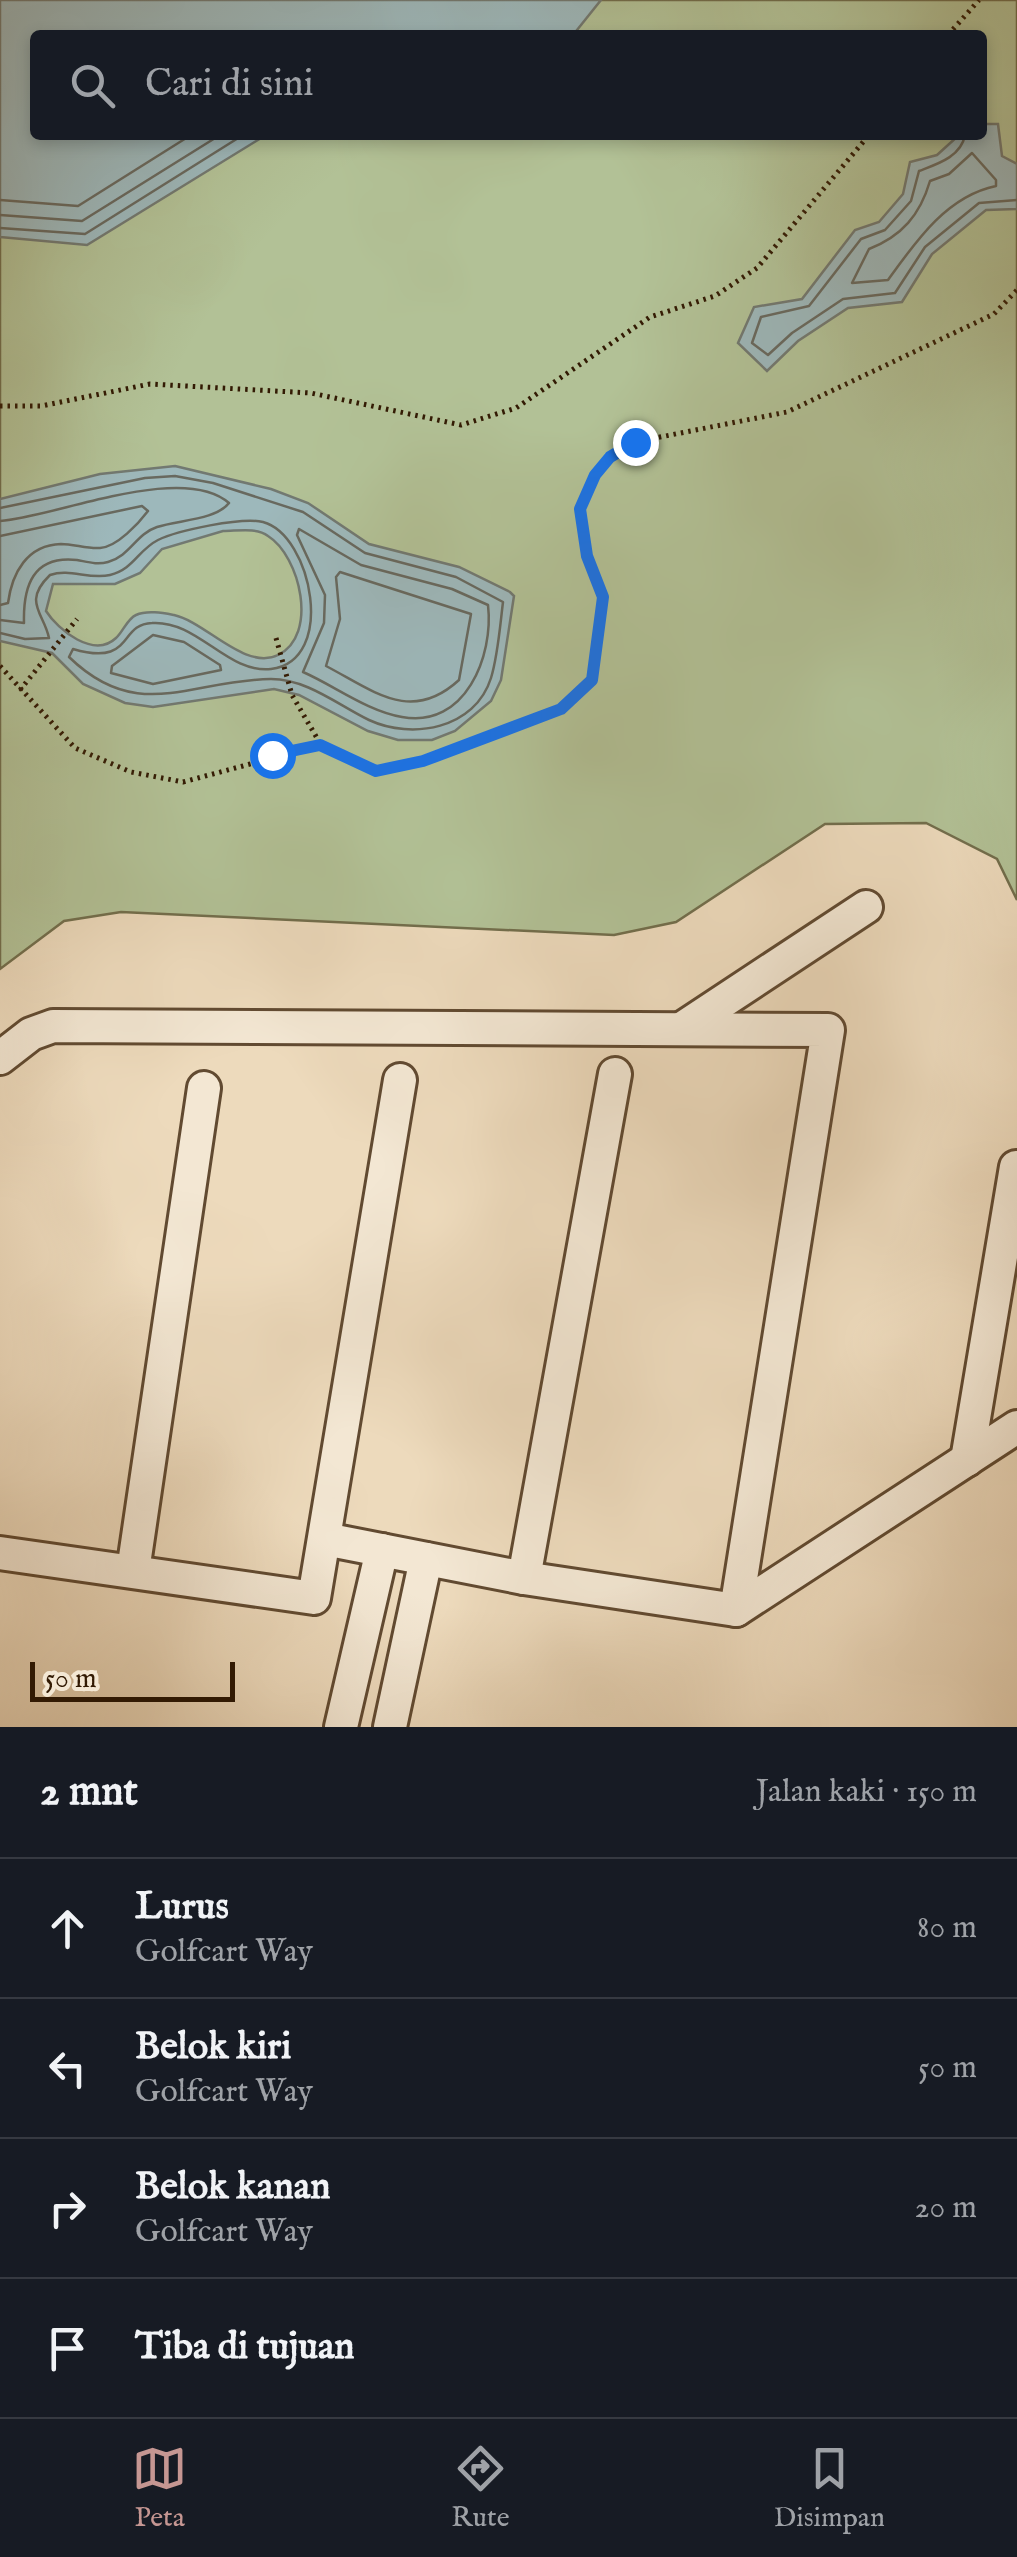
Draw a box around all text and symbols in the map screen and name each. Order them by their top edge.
search box [30,30,987,140]
icon: search [65,58,120,113]
text: Cari di sini [145,61,314,109]
route end [613,420,659,466]
route start [250,733,296,779]
scale bar [30,1657,235,1702]
text: 50 m [45,1662,97,1697]
text: 2 mnt [40,1766,138,1819]
text: Jalan kaki · 150 m [756,1772,977,1813]
text: Lurus [135,1884,229,1932]
icon: ahead [40,1901,95,1956]
text: 80 m [917,1908,977,1949]
text: Golfcart Way [135,1932,313,1973]
text: Belok kiri [135,2024,291,2072]
icon: left [40,2041,95,2096]
text: 50 m [918,2048,977,2089]
text: Golfcart Way [135,2072,313,2113]
text: Belok kanan [135,2164,330,2212]
icon: right [40,2181,95,2236]
text: 20 m [915,2188,977,2229]
text: Golfcart Way [135,2212,313,2253]
icon: arrive [40,2321,95,2376]
text: Tiba di tujuan [135,2324,355,2372]
tab: Peta [132,2441,187,2536]
tab: Rute [451,2441,510,2536]
tab: Disimpan [774,2441,885,2536]

